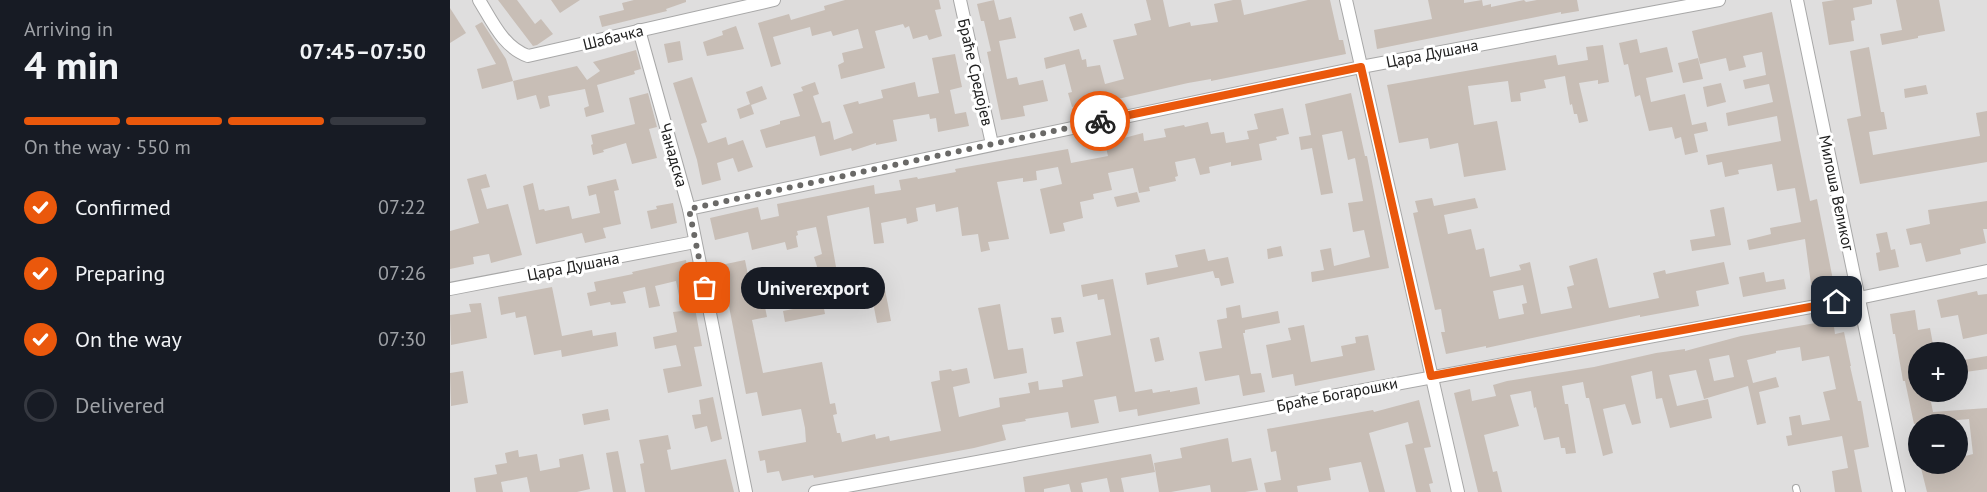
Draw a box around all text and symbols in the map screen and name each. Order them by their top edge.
text: Arriving in [24,16,113,42]
street label: Браће Средојев [954,16,998,128]
street label: Шабачка [581,20,645,54]
street label: Цара Душана [1384,34,1480,72]
text: 07:45–07:50 [300,37,426,65]
text: 4 min [24,39,119,90]
courier [1070,91,1130,151]
icon: bike [1084,105,1117,138]
street label: Чанадска [655,121,693,189]
street label: Милоша Великог [1815,133,1859,253]
text: On the way · 550 m [24,134,191,160]
icon: check [24,191,57,224]
text: Confirmed [75,193,171,221]
text: 07:22 [378,194,426,220]
street label: Цара Душана [525,247,621,285]
icon: check [24,257,57,290]
text: Preparing [75,259,165,287]
text: 07:26 [378,260,426,286]
pin [679,262,730,313]
callout: Univerexport [741,267,885,309]
icon: bag [688,271,721,304]
text: Univerexport [757,275,869,301]
pin [1811,276,1862,327]
icon: home [1820,285,1853,318]
icon: check [24,323,57,356]
text: On the way [75,325,182,353]
text: 07:30 [378,326,426,352]
map controls [1908,342,1968,474]
button: + [1908,342,1968,402]
street label: Браће Богарошки [1275,372,1399,416]
text: Delivered [75,391,165,419]
button: − [1908,414,1968,474]

